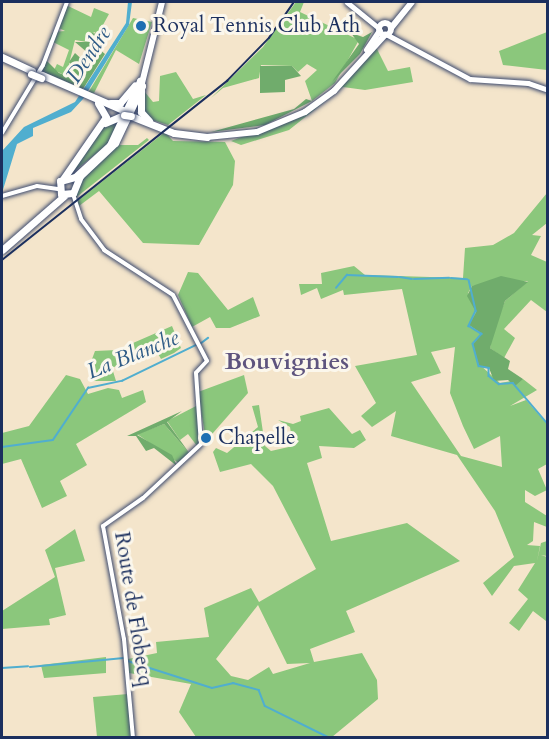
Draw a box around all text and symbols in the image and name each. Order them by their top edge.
place label: Royal Tennis Club Ath [153,13,360,39]
marker: Royal Tennis Club Ath [134,19,148,33]
water label: Dendre [61,22,117,88]
water label: La Blanche [83,325,183,385]
district label: Bouvignies [225,348,349,376]
place label: Chapelle [218,425,296,451]
marker: Chapelle [199,431,213,445]
street label: Route de Flobecq [108,530,158,688]

